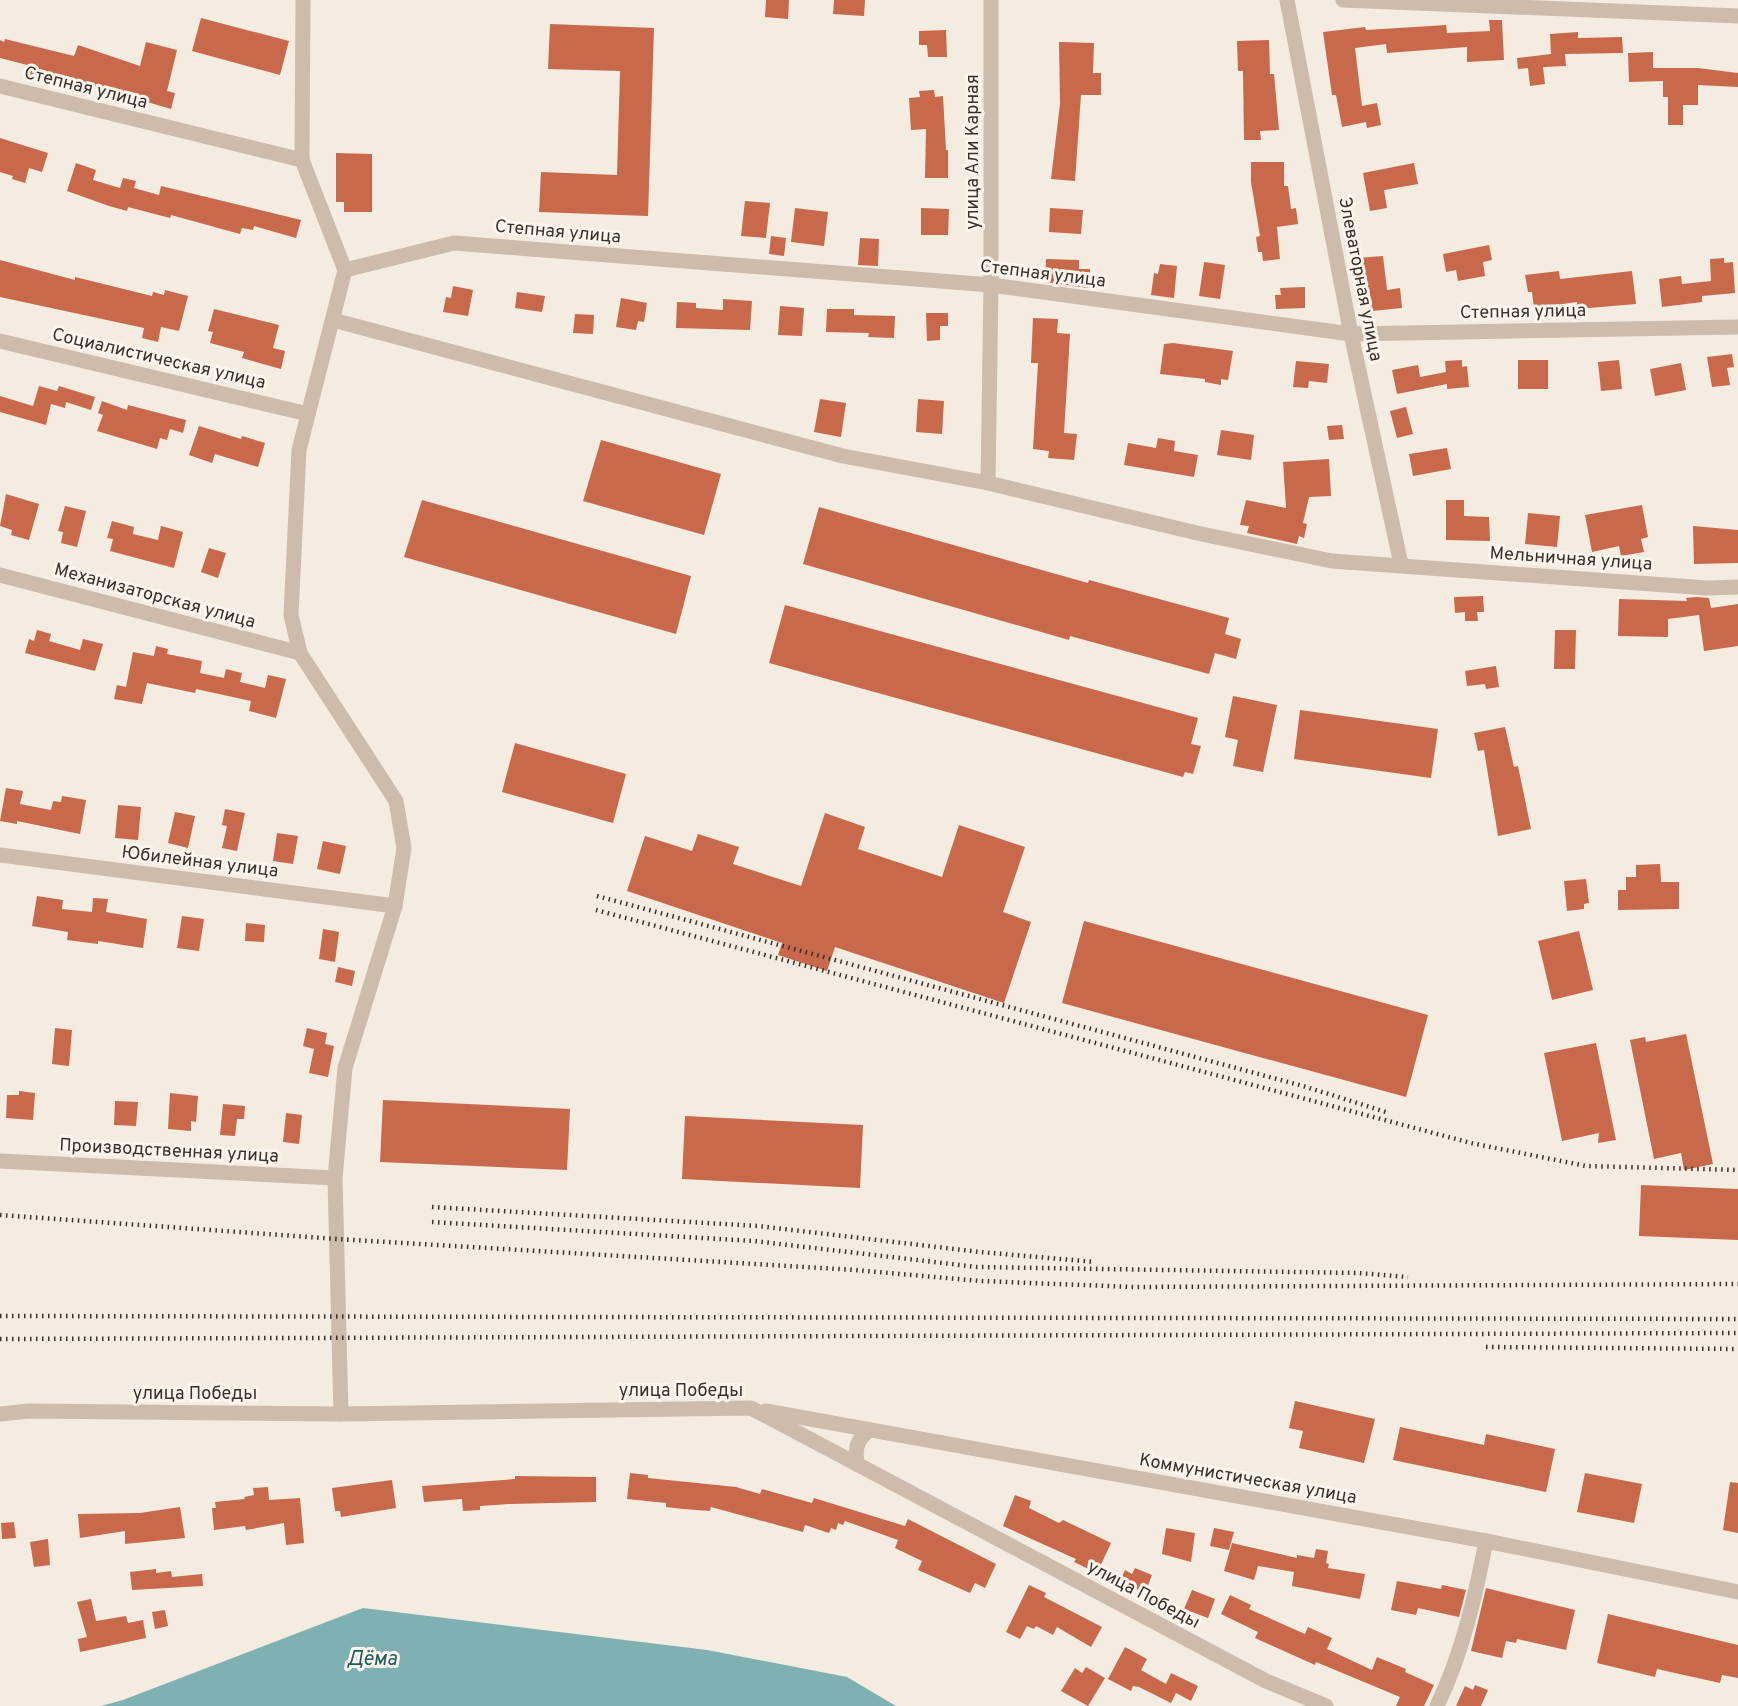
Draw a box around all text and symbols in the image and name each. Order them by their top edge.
street label: Степная улица [21,62,150,115]
street label: улица Али Карная [962,74,985,230]
street label: Элеваторная улица [1332,195,1387,363]
street label: Степная улица [494,216,622,249]
street label: Степная улица [979,255,1107,294]
street label: Степная улица [1460,300,1586,325]
street label: Социалистическая улица [50,324,268,395]
street label: Мельничная улица [1489,542,1653,577]
street label: Механизаторская улица [52,559,258,634]
street label: Юбилейная улица [120,841,280,884]
street label: Производственная улица [59,1134,279,1169]
street label: улица Победы [619,1380,743,1403]
street label: улица Победы [133,1383,257,1406]
street label: Коммунистическая улица [1137,1449,1358,1510]
street label: улица Победы [1083,1556,1204,1635]
water label: Дёма [347,1647,398,1673]

